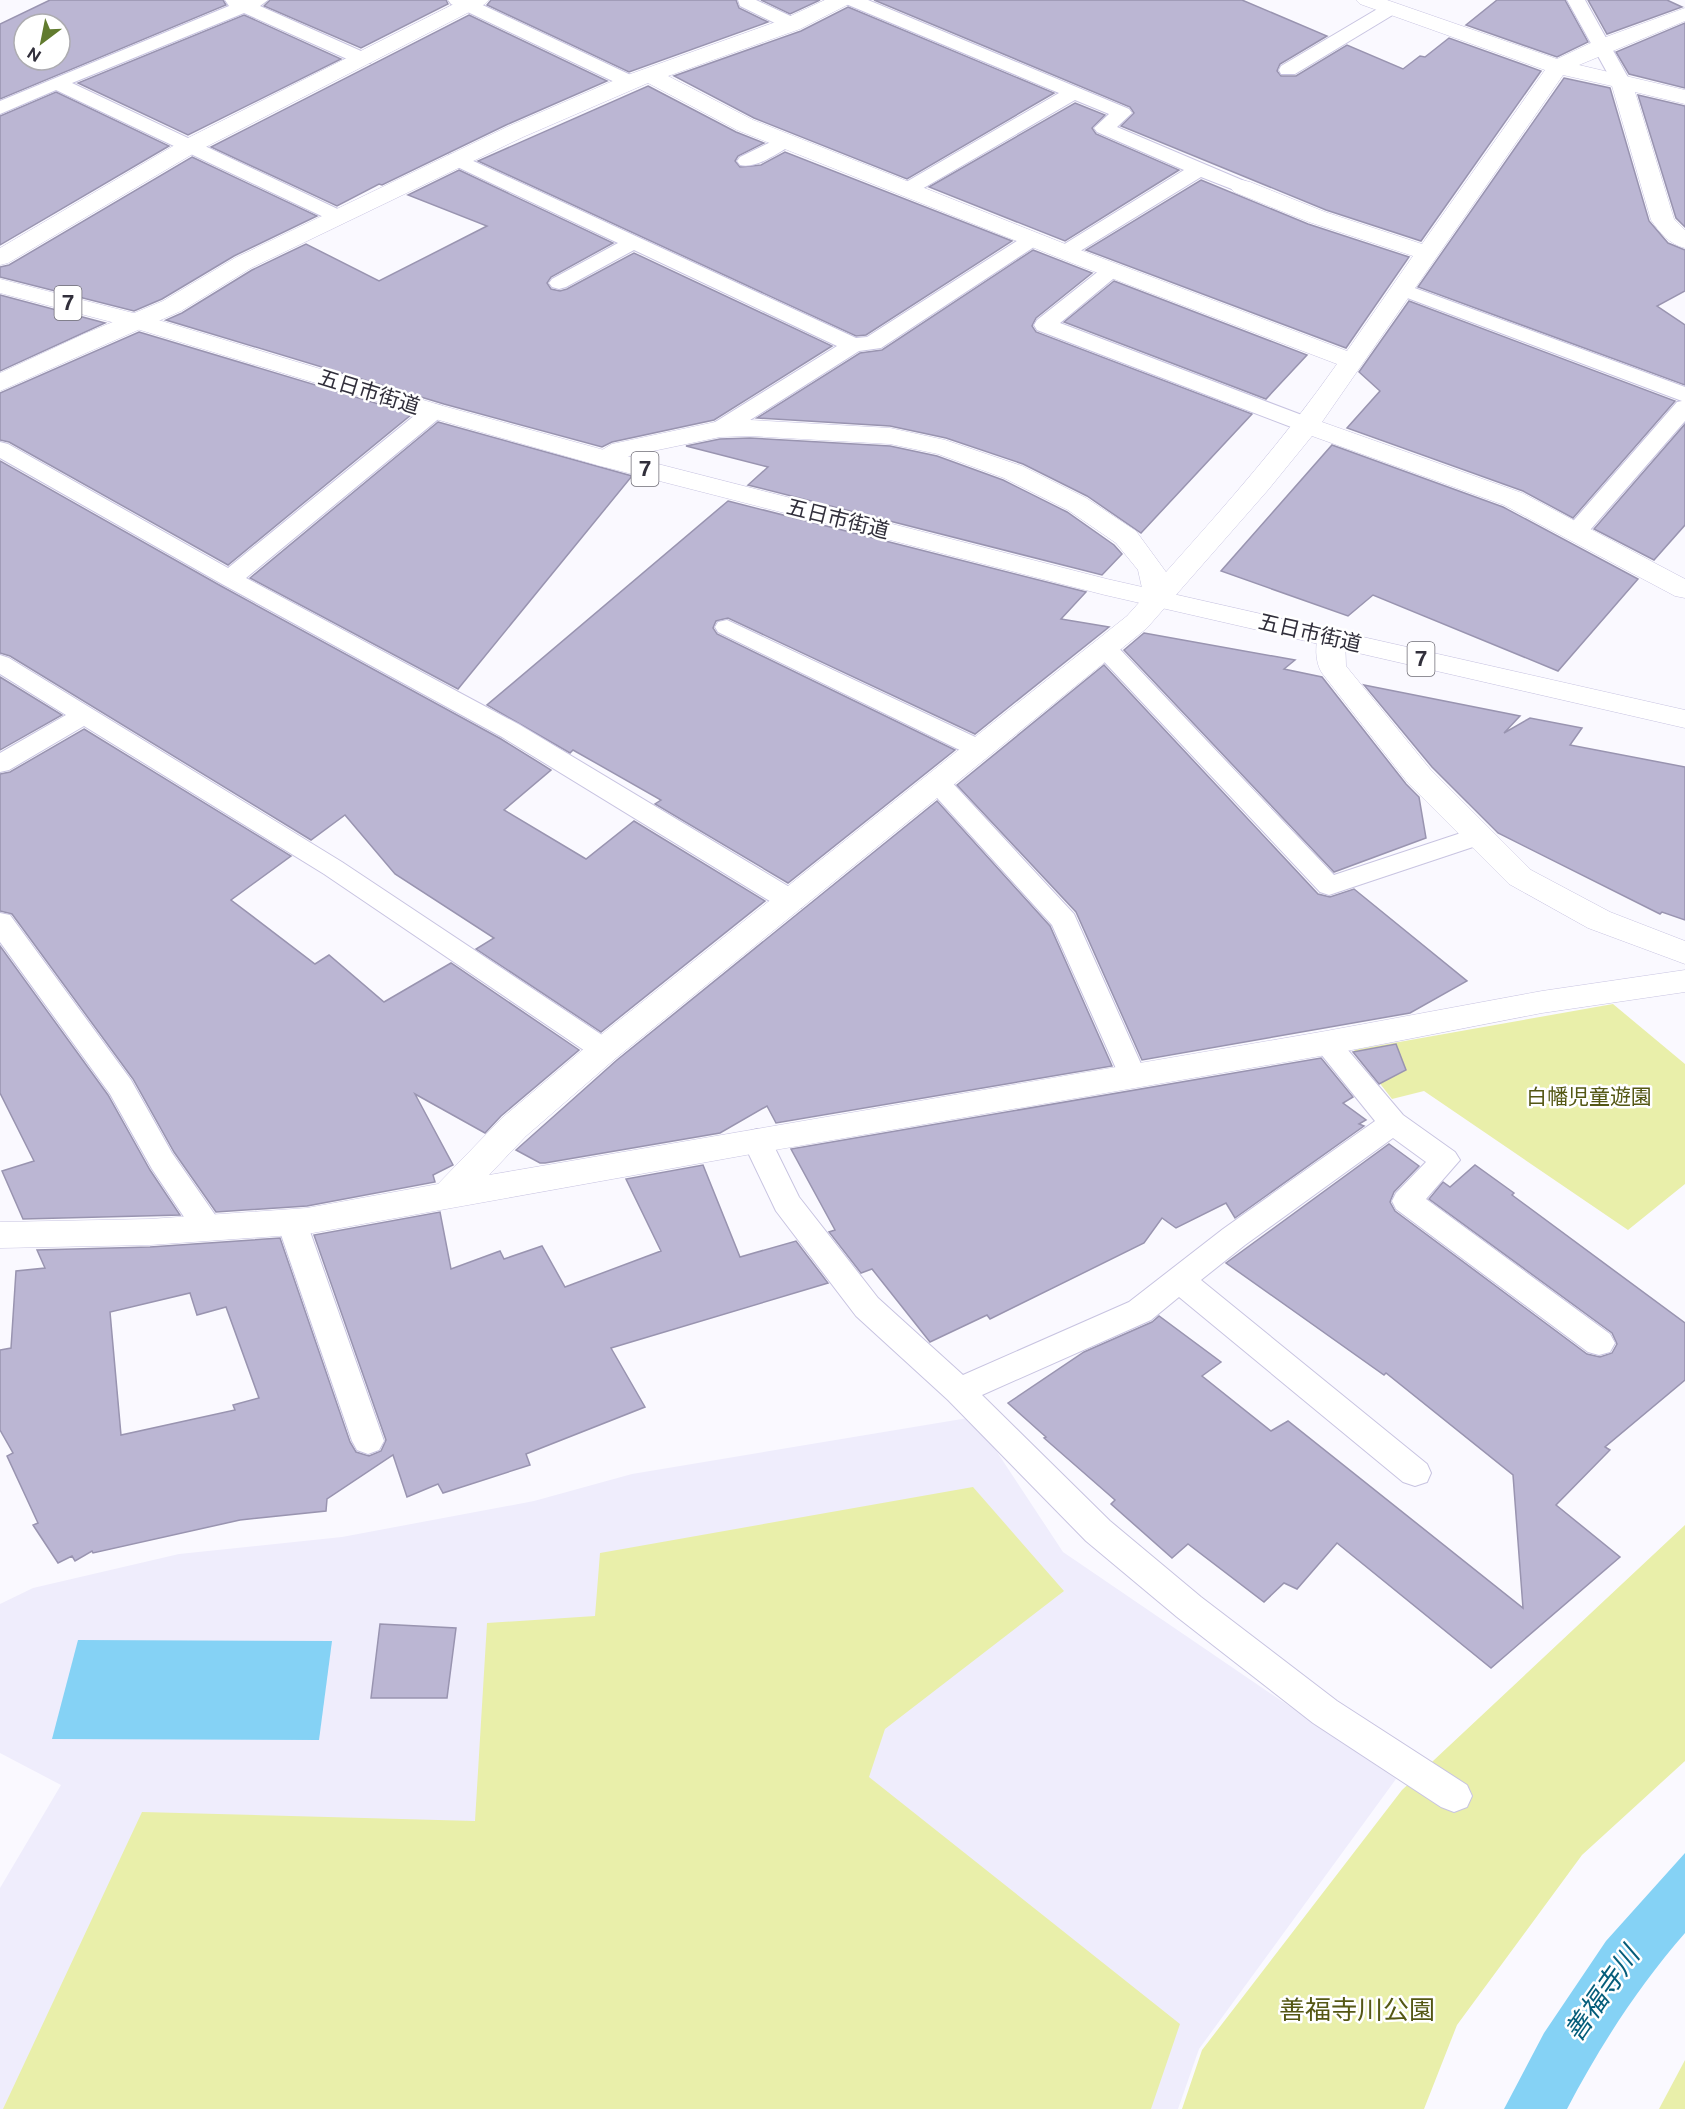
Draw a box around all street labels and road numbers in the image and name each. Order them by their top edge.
road number: 7 [54,286,82,320]
street label: 五日市街道 [315,364,423,419]
road number: 7 [632,452,658,486]
street label: 五日市街道 [784,494,892,543]
street label: 五日市街道 [1256,609,1364,657]
road number: 7 [1408,642,1434,676]

